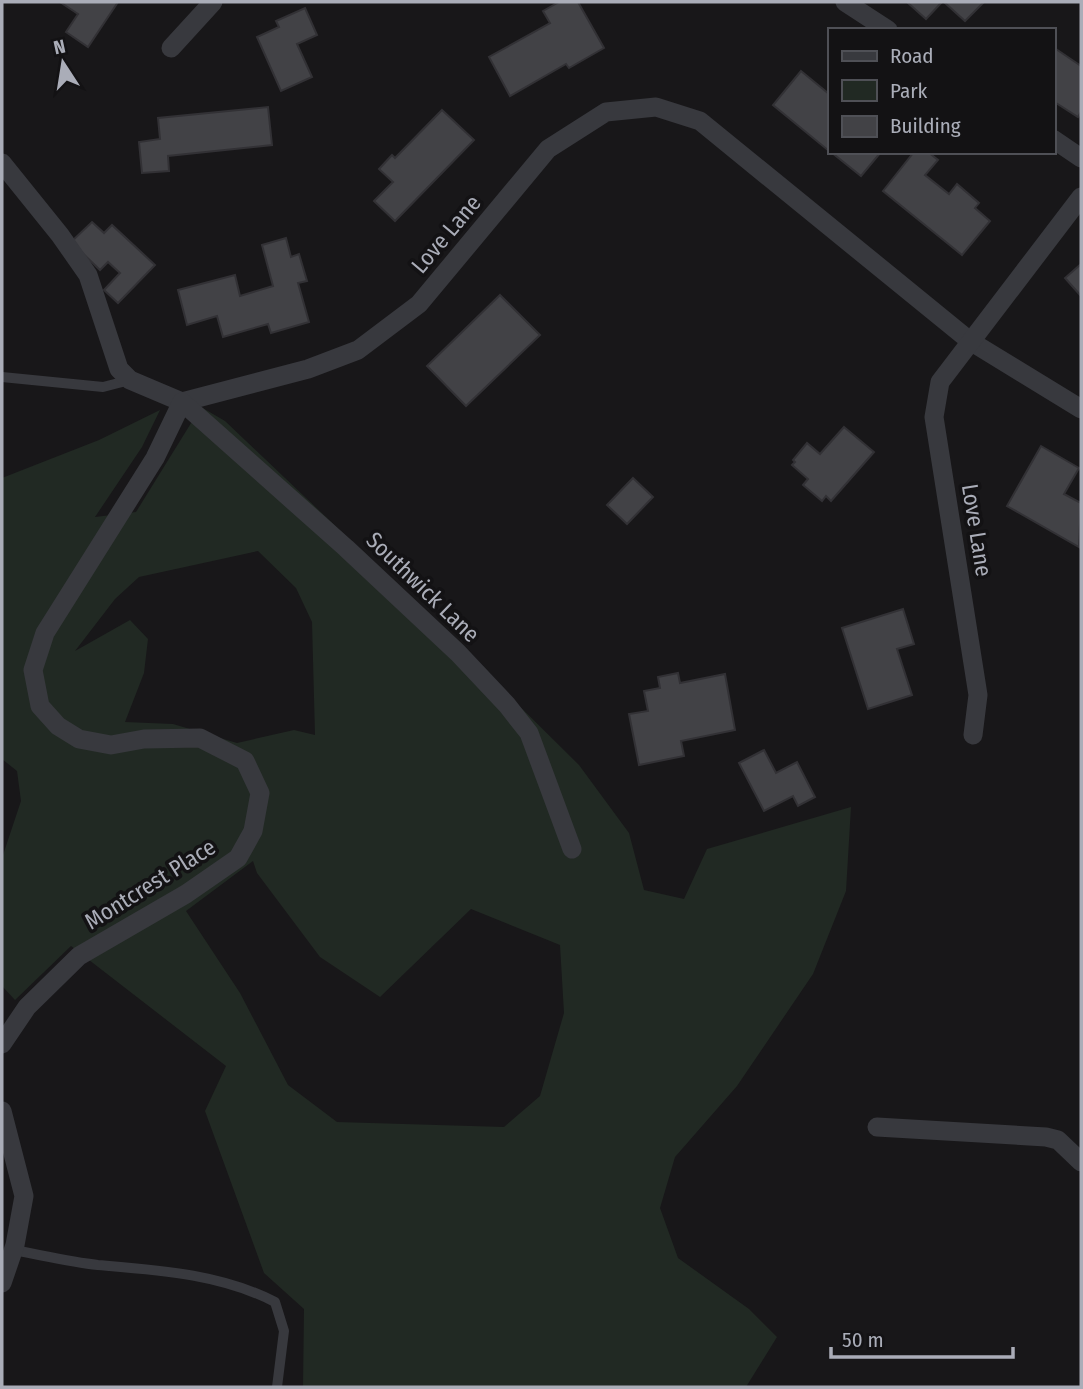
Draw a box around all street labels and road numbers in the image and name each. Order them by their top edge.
street label: Love Lane [405,189,487,279]
street label: Love Lane [956,482,998,578]
street label: Southwick Lane [360,526,486,648]
street label: Montcrest Place [79,833,221,935]

